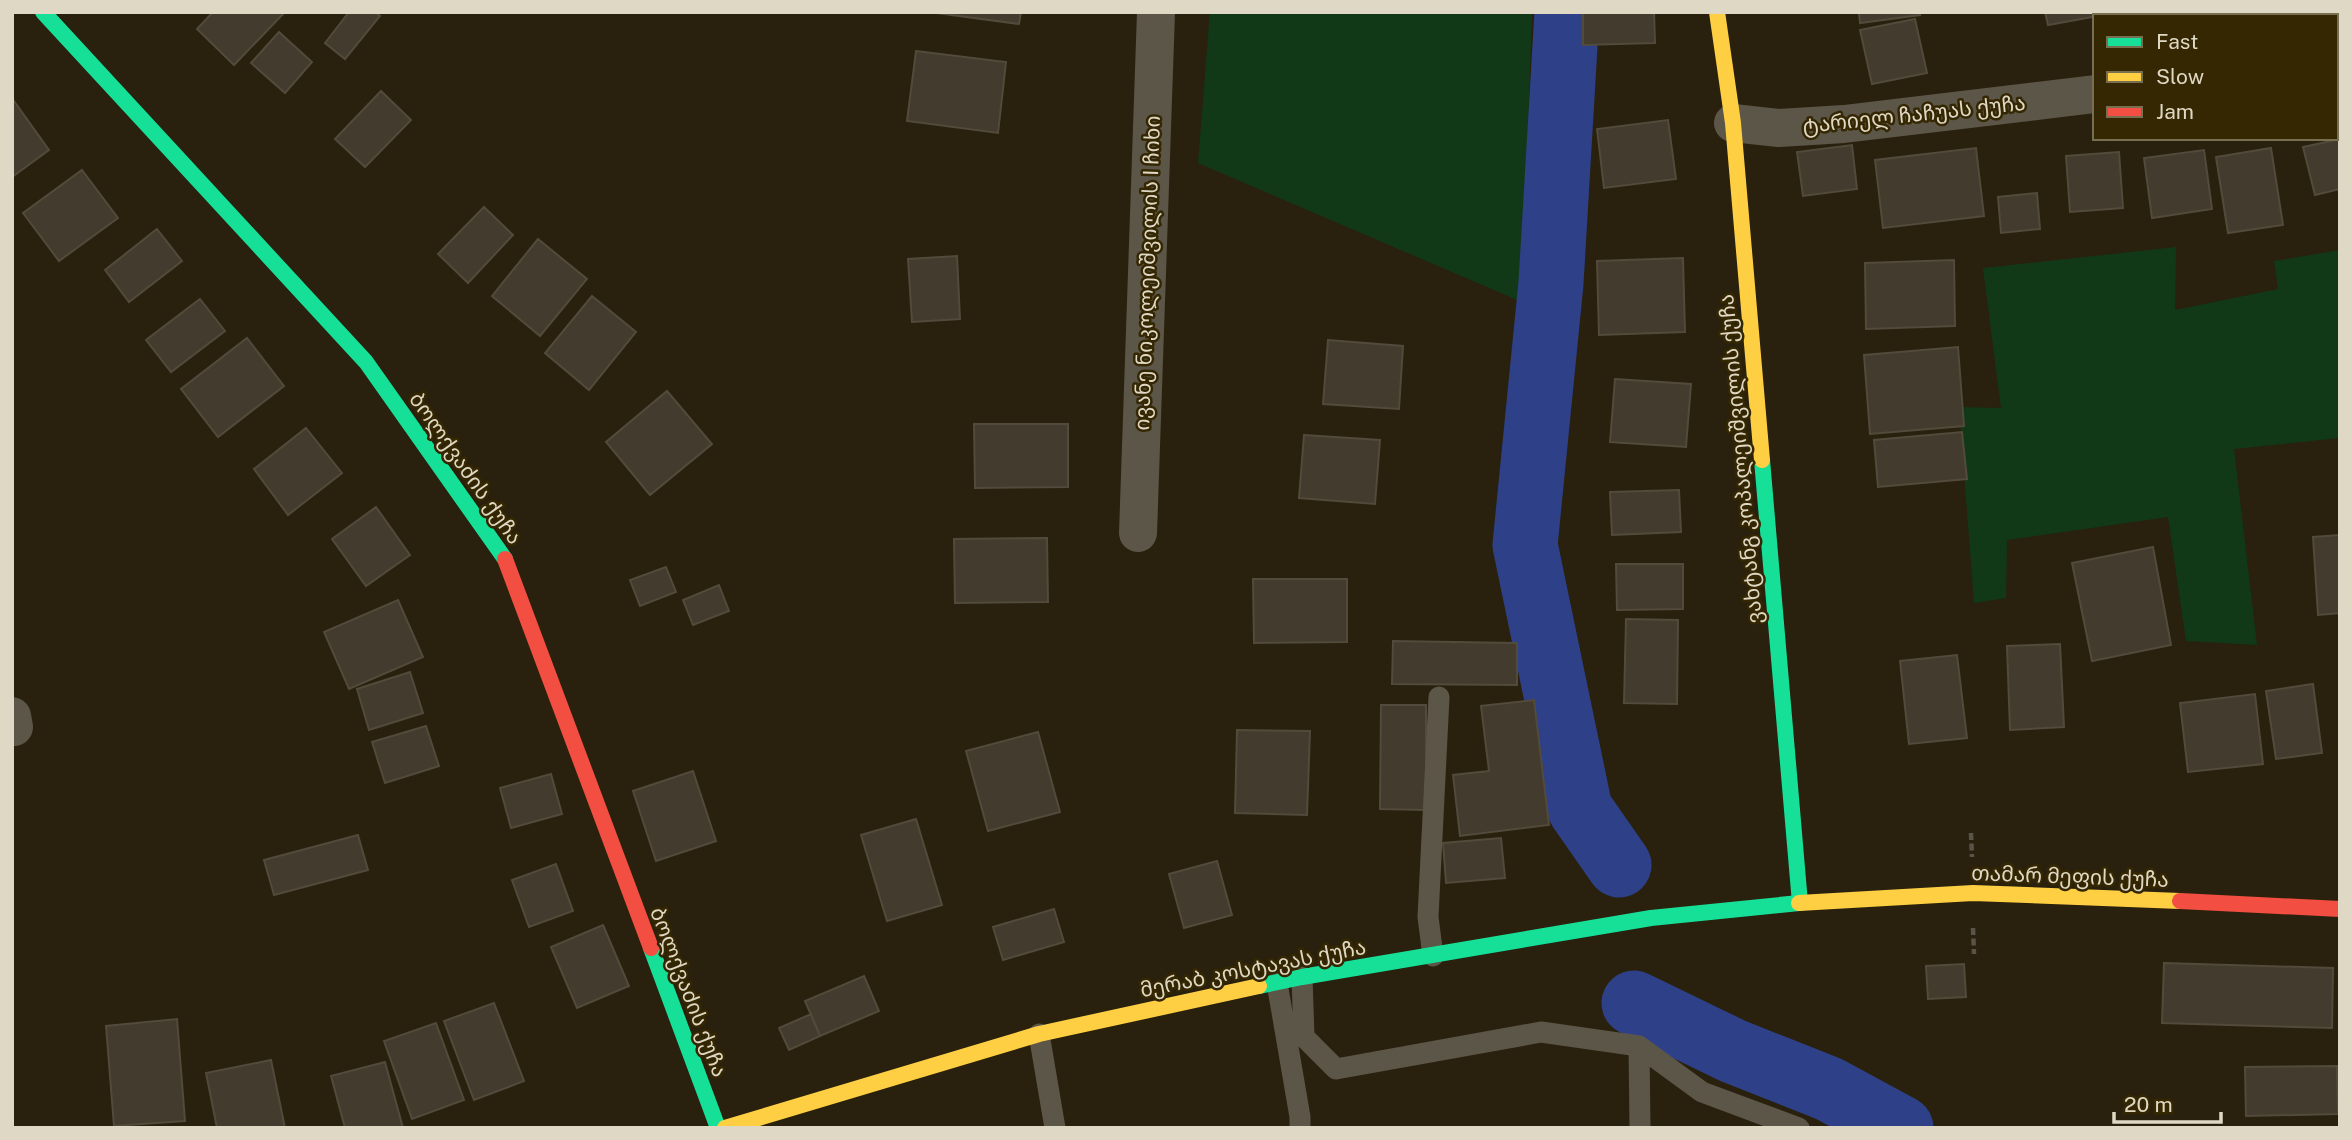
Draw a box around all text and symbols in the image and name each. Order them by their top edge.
legend [2093,14,2338,140]
text: Fast [2156,29,2198,54]
text: Slow [2156,64,2204,89]
street label: ტარიელ ჩაჩუას ქუჩა [1801,90,2027,139]
text: Jam [2156,99,2194,124]
street label: ივანე ნიკოლეიშვილის I ჩიხი [1129,115,1166,431]
street label: ვახტანგ კოპალეიშვილის ქუჩა [1713,293,1768,625]
street label: ბოლქვაძის ქუჩა [403,387,528,549]
street label: თამარ მეფის ქუჩა [1971,860,2169,892]
street label: ბოლქვაძის ქუჩა [644,904,733,1081]
street label: მერაბ კოსტავას ქუჩა [1138,934,1368,1002]
scale bar [2114,1080,2221,1124]
text: 20 m [2124,1092,2173,1117]

